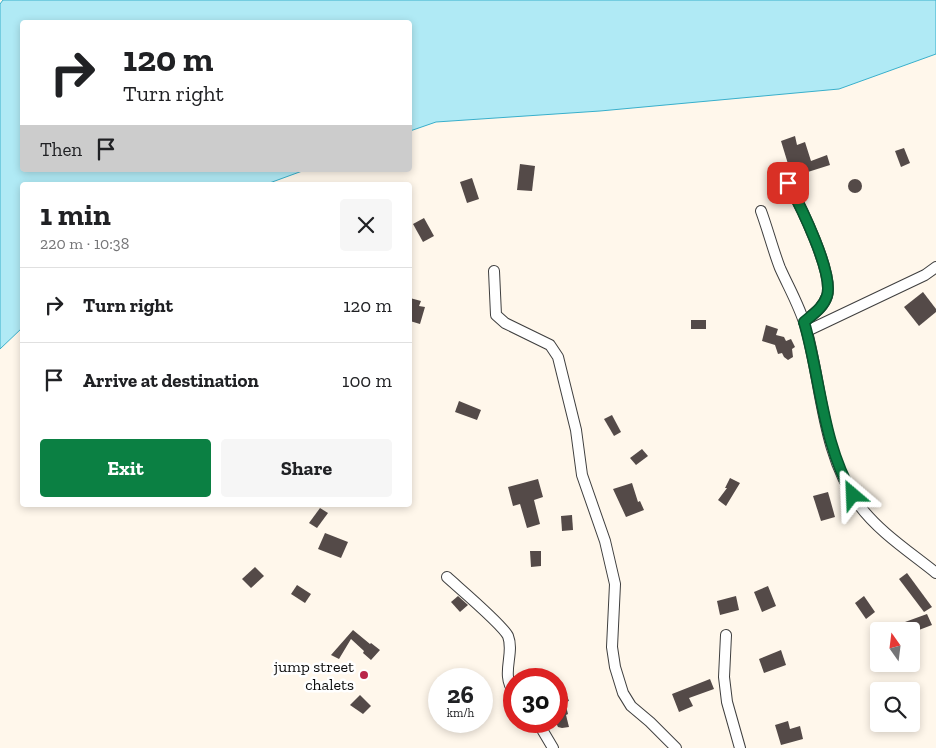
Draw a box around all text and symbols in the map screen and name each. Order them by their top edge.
text: 120 m [123,38,213,80]
icon: right [40,40,105,105]
text: Turn right [123,80,224,107]
icon: arrive [92,135,120,163]
text: Then [40,138,82,161]
pin [767,162,809,204]
icon: arrive [774,169,802,197]
text: 1 min [40,197,111,233]
button: close [340,199,392,251]
text: 220 m · 10:38 [40,234,129,253]
icon: right [40,291,68,319]
text: Turn right [83,294,173,317]
text: 120 m [343,294,392,317]
icon: arrive [40,366,68,394]
text: Arrive at destination [83,369,259,392]
text: 100 m [342,369,392,392]
button: Exit [40,439,211,497]
button: Share [221,439,392,497]
position arrow [826,468,878,520]
north arrow [870,622,920,672]
map controls [870,622,920,732]
place label: jump street chalets [273,657,354,694]
speed limit sign: 30 [503,668,568,733]
marker: jump street chalets [358,669,370,681]
text: 26 [447,679,474,709]
button: search [870,682,920,732]
text: km/h [447,706,474,720]

